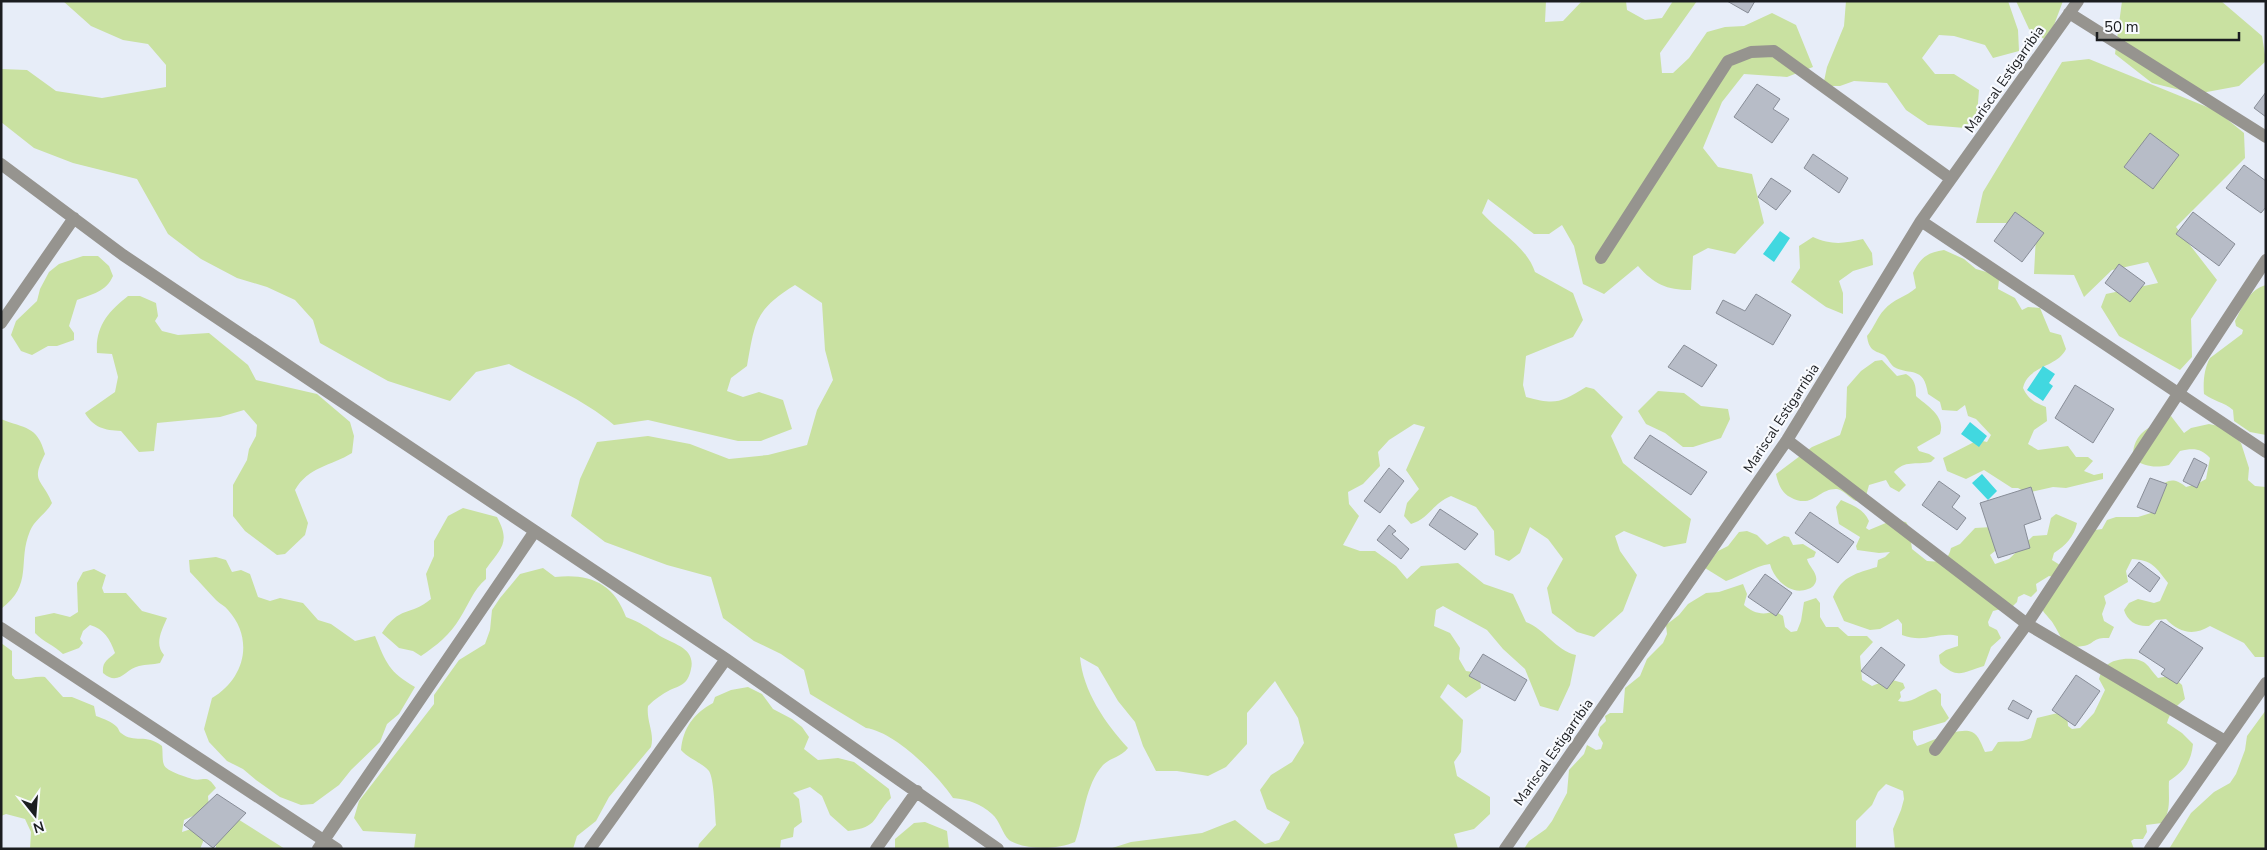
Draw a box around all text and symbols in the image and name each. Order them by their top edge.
scale bar [2097,10,2240,42]
text: 50 m [2104,17,2139,37]
street label: Mariscal Estigarribia [1960,22,2048,137]
street label: Mariscal Estigarribia [1739,360,1824,477]
street label: Mariscal Estigarribia [1509,695,1597,810]
north arrow [10,790,60,840]
text: N [31,816,46,838]

